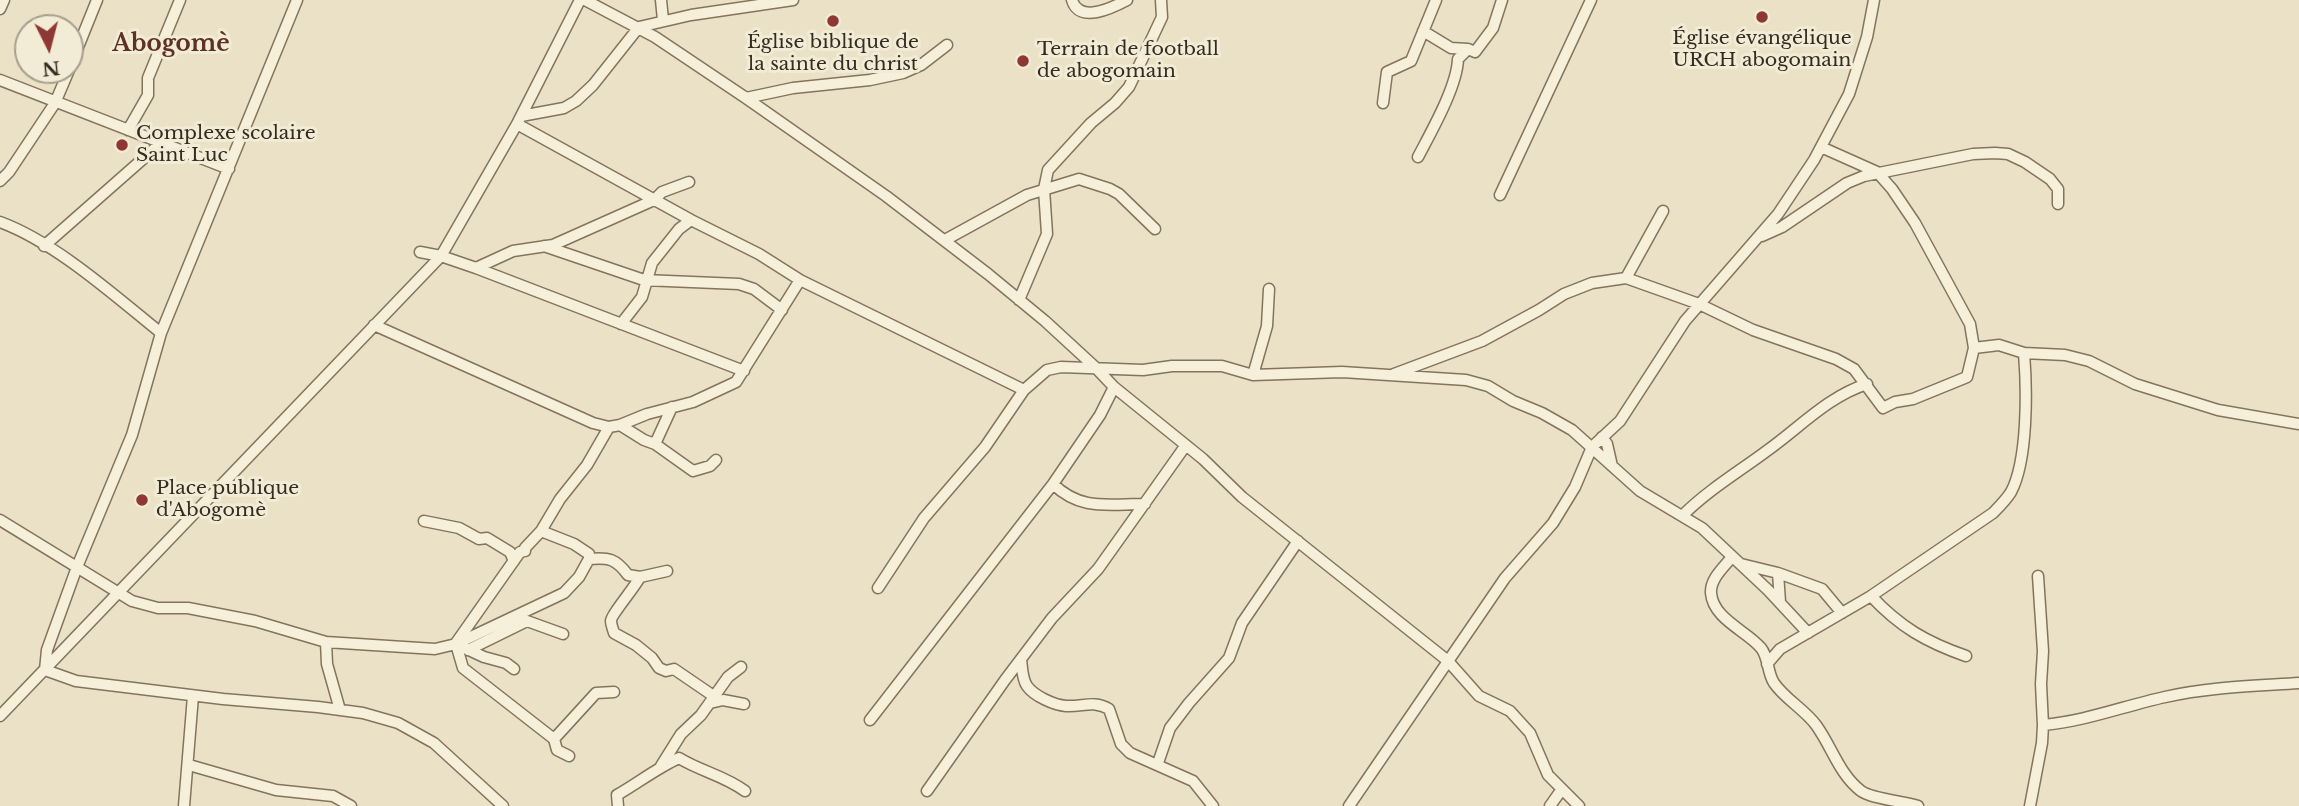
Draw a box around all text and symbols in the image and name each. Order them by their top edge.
marker: Église évangélique URCH abogomain [1754,9,1770,25]
marker: Église biblique de la sainte du christ [825,13,841,29]
north arrow [14,14,84,84]
place label: Église évangélique URCH abogomain [1672,28,1852,72]
district label: Abogomè [112,31,230,59]
place label: Église biblique de la sainte du christ [747,32,919,76]
place label: Terrain de football de abogomain [1037,39,1219,83]
marker: Terrain de football de abogomain [1015,53,1031,69]
text: N [41,56,61,81]
place label: Complexe scolaire Saint Luc [136,123,316,167]
marker: Complexe scolaire Saint Luc [114,137,130,153]
place label: Place publique d'Abogomè [156,478,299,522]
marker: Place publique d'Abogomè [134,492,150,508]

